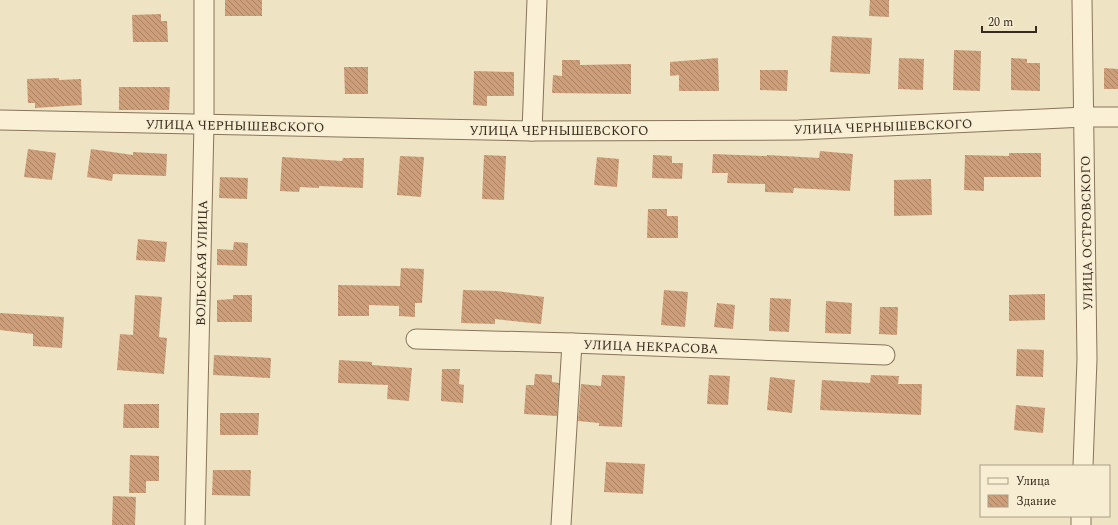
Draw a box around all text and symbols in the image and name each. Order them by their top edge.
scale bar [982,8,1036,34]
text: 20 m [988,13,1013,32]
street label: УЛИЦА ЧЕРНЫШЕВСКОГО [145,114,325,138]
street label: УЛИЦА ЧЕРНЫШЕВСКОГО [793,114,973,140]
street label: УЛИЦА ЧЕРНЫШЕВСКОГО [470,121,648,141]
street label: УЛИЦА ОСТРОВСКОГО [1076,155,1098,311]
street label: ВОЛЬСКАЯ УЛИЦА [191,200,213,326]
street label: УЛИЦА НЕКРАСОВА [583,335,719,359]
legend [980,465,1110,517]
text: Улица [1016,472,1050,491]
text: Здание [1016,492,1056,511]

